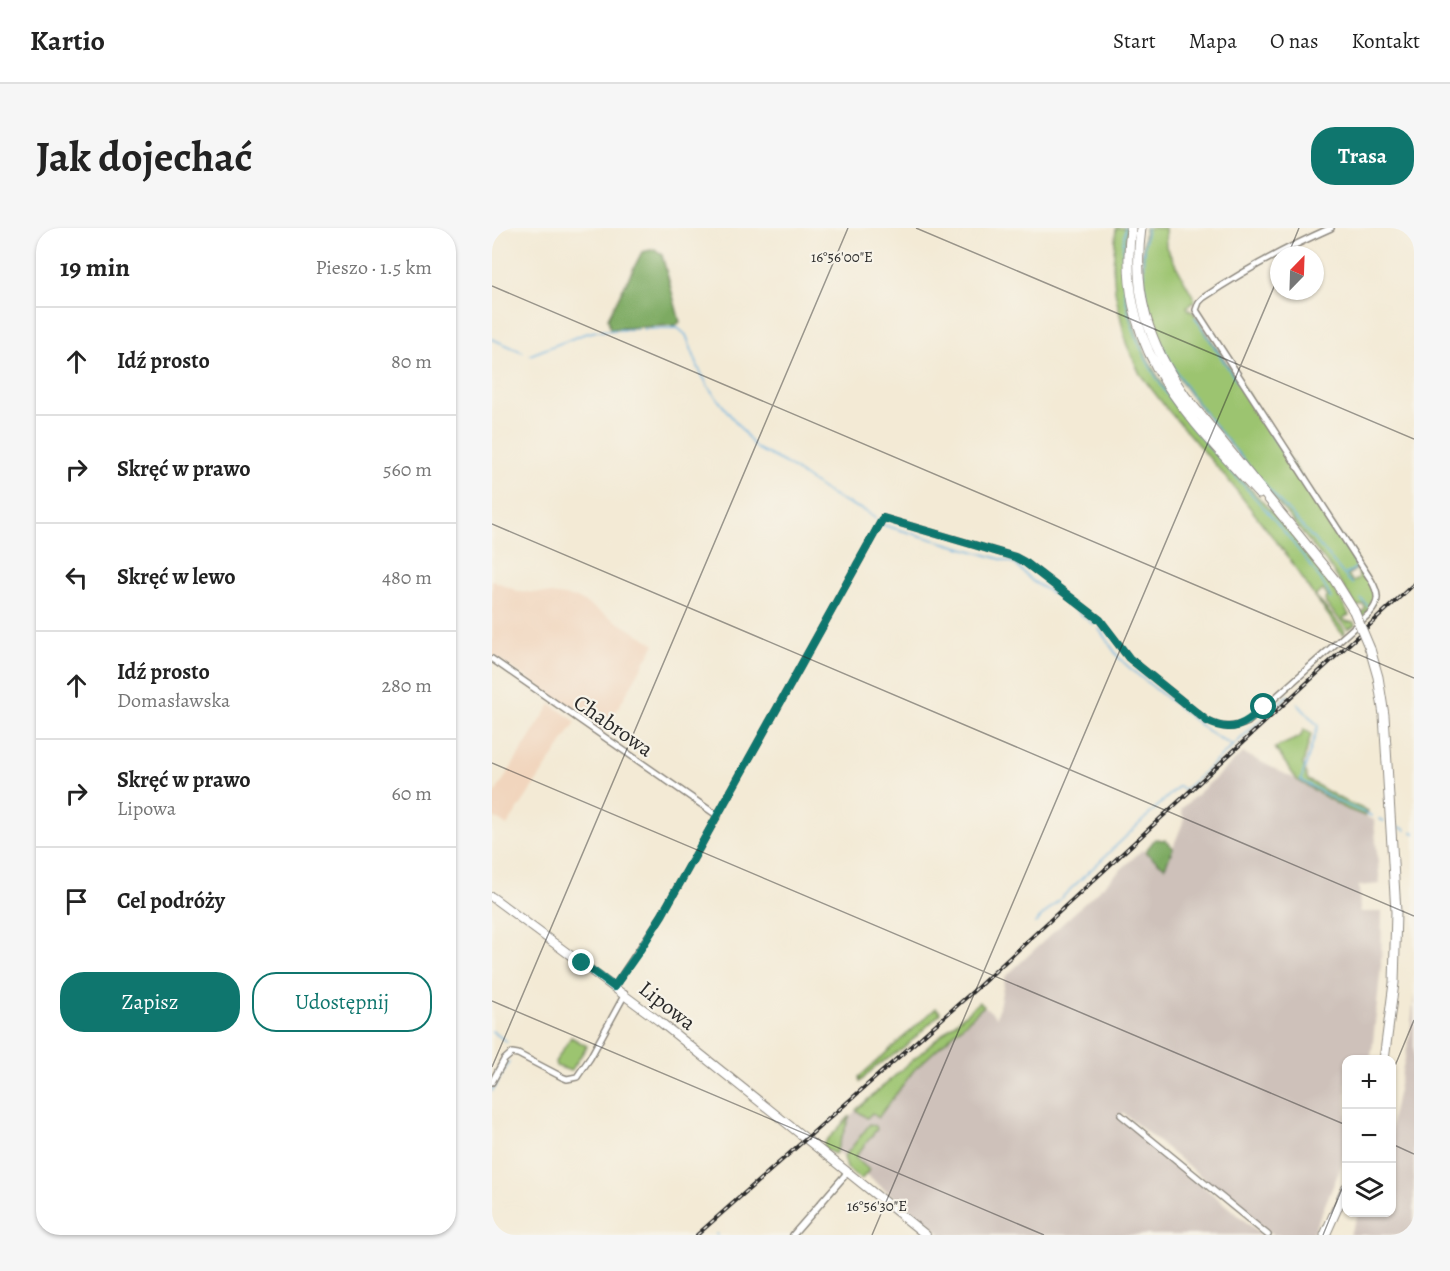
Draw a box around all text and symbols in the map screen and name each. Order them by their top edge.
text: Kartio [30,22,105,60]
text: Start [1113,27,1156,55]
text: Mapa [1189,27,1237,55]
text: O nas [1270,27,1318,55]
text: Kontakt [1351,27,1420,55]
button: Trasa [1311,127,1414,185]
text: Jak dojechać [36,128,253,185]
north arrow [1270,246,1324,300]
text: 16°56'00"E [811,247,873,267]
text: 19 min [60,250,130,285]
text: Pieszo · 1.5 km [315,254,432,281]
icon: ahead [60,345,93,378]
text: Idź prosto [117,346,210,376]
text: 80 m [391,348,432,375]
icon: right [60,453,93,486]
text: Skręć w prawo [117,454,251,484]
text: 560 m [383,456,432,483]
icon: left [60,561,93,594]
text: Skręć w lewo [117,562,236,592]
text: 480 m [382,564,432,591]
text: Idź prosto [117,657,210,687]
icon: ahead [60,669,93,702]
text: 280 m [382,672,432,699]
text: Domasławska [117,687,230,714]
street label: Chabrowa [567,687,660,765]
route start [1250,693,1276,719]
text: Skręć w prawo [117,765,251,795]
icon: right [60,777,93,810]
text: 60 m [392,780,432,807]
text: Lipowa [117,795,176,822]
icon: arrive [60,885,93,918]
text: Cel podróży [117,886,225,916]
route end [568,949,594,975]
button: Zapisz [60,972,240,1032]
button: Udostępnij [252,972,432,1032]
street label: Lipowa [633,974,703,1038]
map controls [1342,1055,1396,1217]
button: + [1342,1055,1396,1109]
button: − [1342,1109,1396,1163]
button: layers [1342,1163,1396,1217]
text: 16°56'30"E [847,1196,907,1216]

